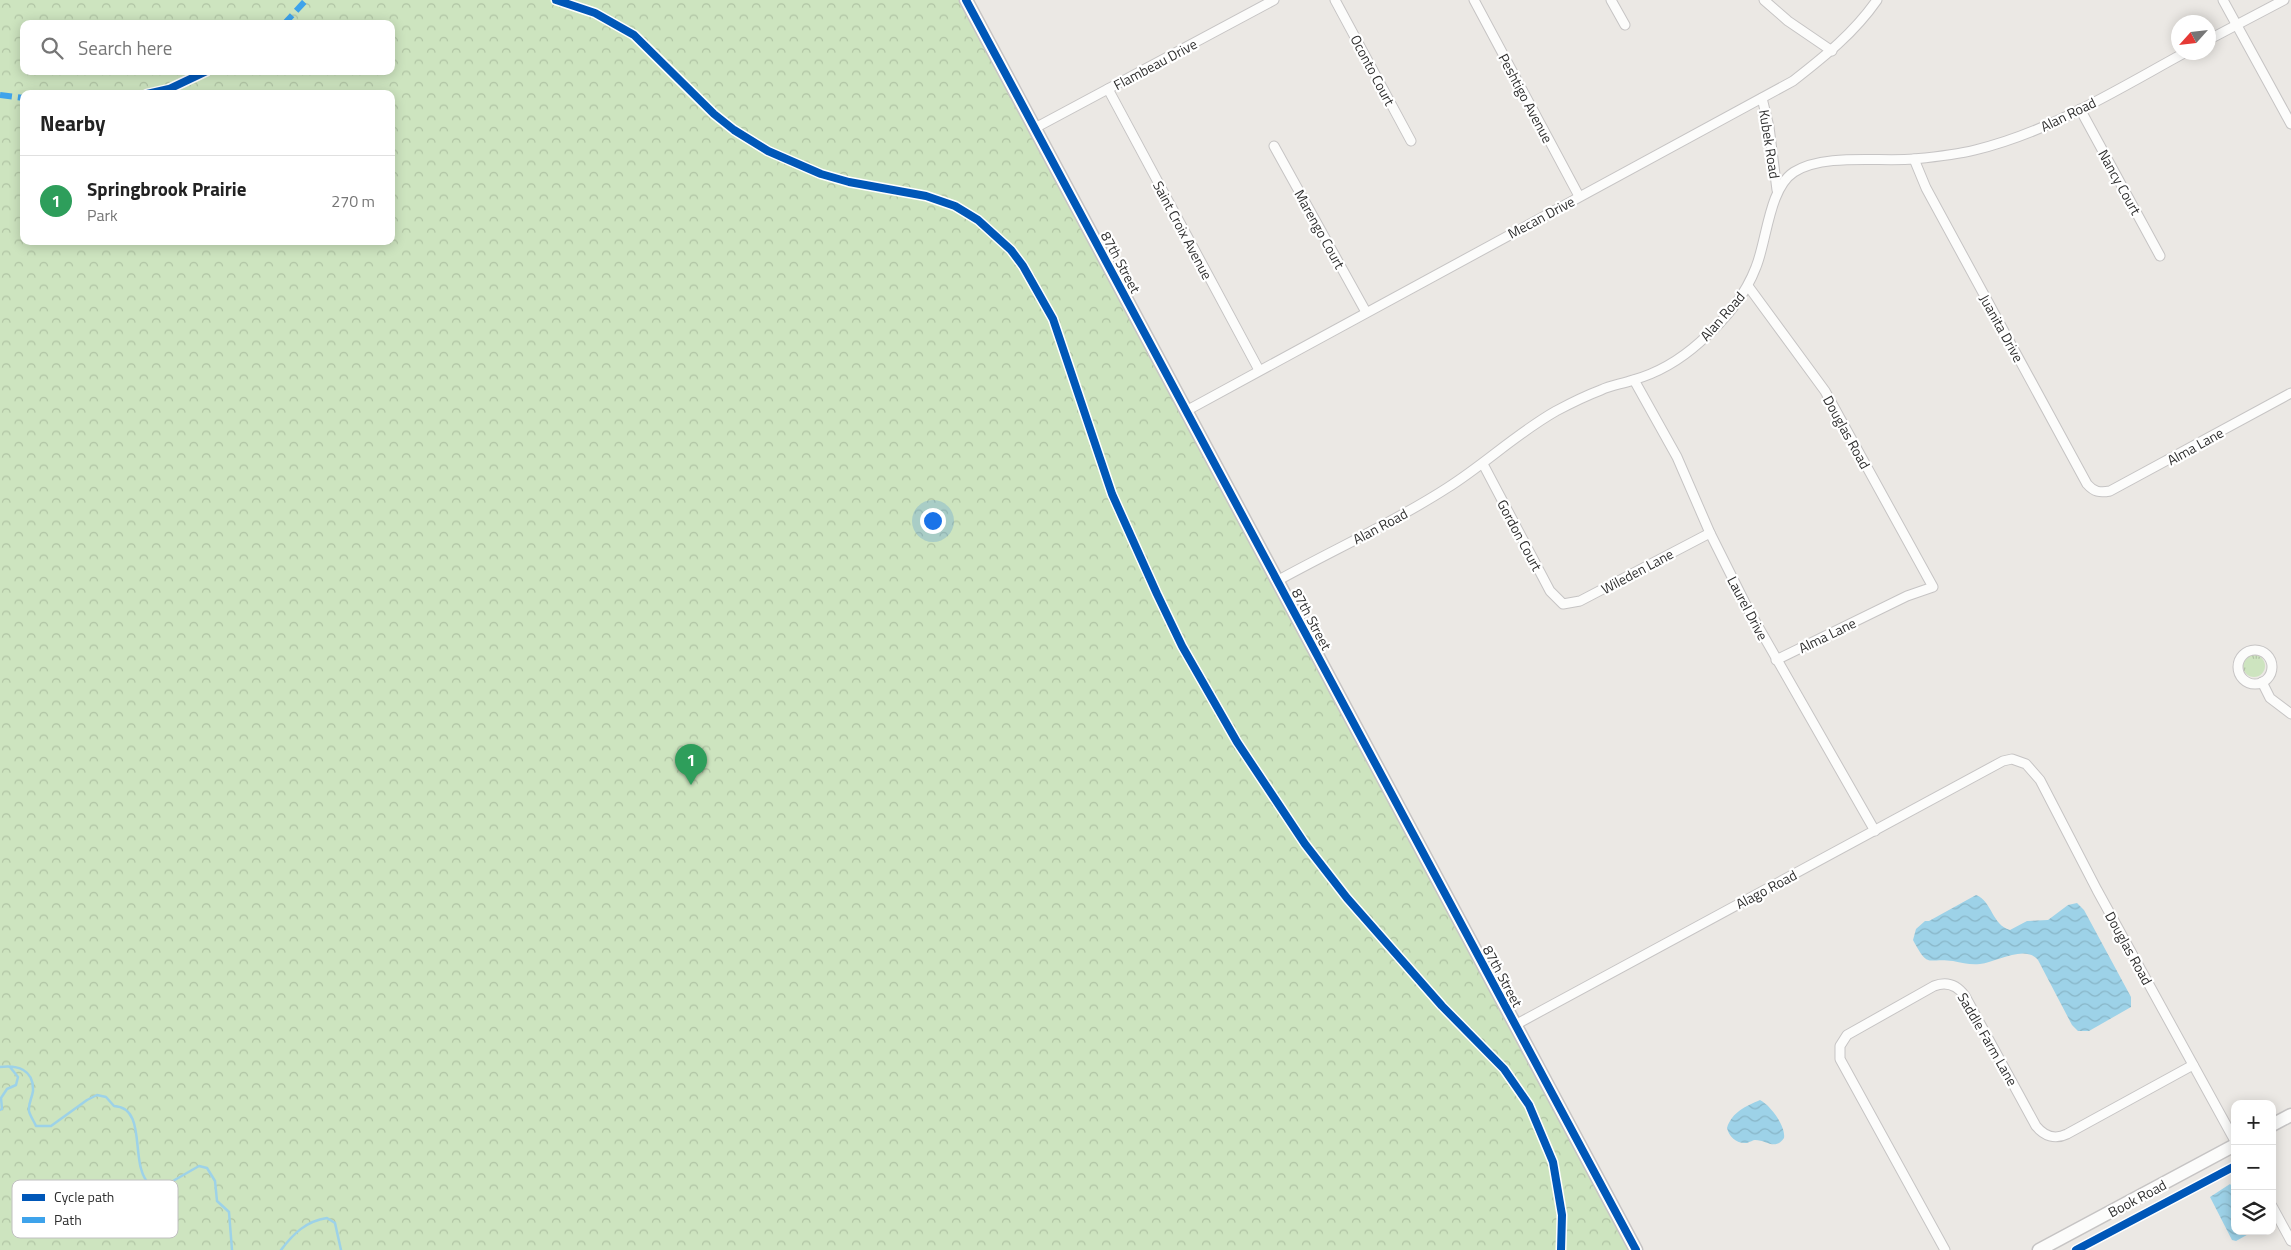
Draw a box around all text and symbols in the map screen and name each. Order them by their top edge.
north arrow [2171,15,2216,60]
search box [20,20,395,75]
street label: Oconto Court [1346,31,1401,109]
text: Search here [78,33,172,62]
street label: Flambeau Drive [1109,33,1201,95]
icon: search [38,34,66,62]
street label: Peshtigo Avenue [1494,49,1558,147]
street label: Alan Road [2037,92,2099,136]
text: Nearby [40,107,105,139]
street label: Kubek Road [1754,108,1786,180]
street label: Nancy Court [2093,145,2147,219]
text: Springbrook Prairie [87,174,246,203]
street label: Saint Croix Avenue [1148,177,1218,283]
street label: Marengo Court [1290,186,1351,273]
text: 1 [52,189,60,213]
text: 270 m [331,189,375,213]
street label: Mecan Drive [1504,191,1578,243]
text: Park [87,203,118,227]
street label: 87th Street [1096,227,1146,297]
street label: Alan Road [1695,287,1749,345]
street label: Juanita Drive [1975,290,2029,366]
street label: Douglas Road [1818,391,1876,473]
street label: Alma Lane [2163,422,2227,470]
street label: Gordon Court [1492,496,1548,574]
street label: Alan Road [1349,503,1411,549]
your location [920,508,946,534]
street label: Wileden Lane [1597,543,1677,599]
street label: Laurel Drive [1722,572,1774,644]
street label: 87th Street [1287,584,1337,654]
street label: Alma Lane [1795,612,1859,658]
pin: 1 [675,744,707,785]
street label: Alago Road [1732,864,1800,914]
street label: Douglas Road [2100,907,2158,989]
street label: 87th Street [1478,941,1528,1011]
street label: Saddle Farm Lane [1953,988,2023,1090]
map controls [2231,1100,2276,1235]
button: + [2231,1100,2276,1145]
button: − [2231,1145,2276,1190]
street label: Book Road [2104,1174,2170,1222]
legend [12,1180,178,1238]
text: Cycle path [54,1186,114,1207]
button: layers [2231,1190,2276,1235]
text: Path [54,1209,82,1230]

